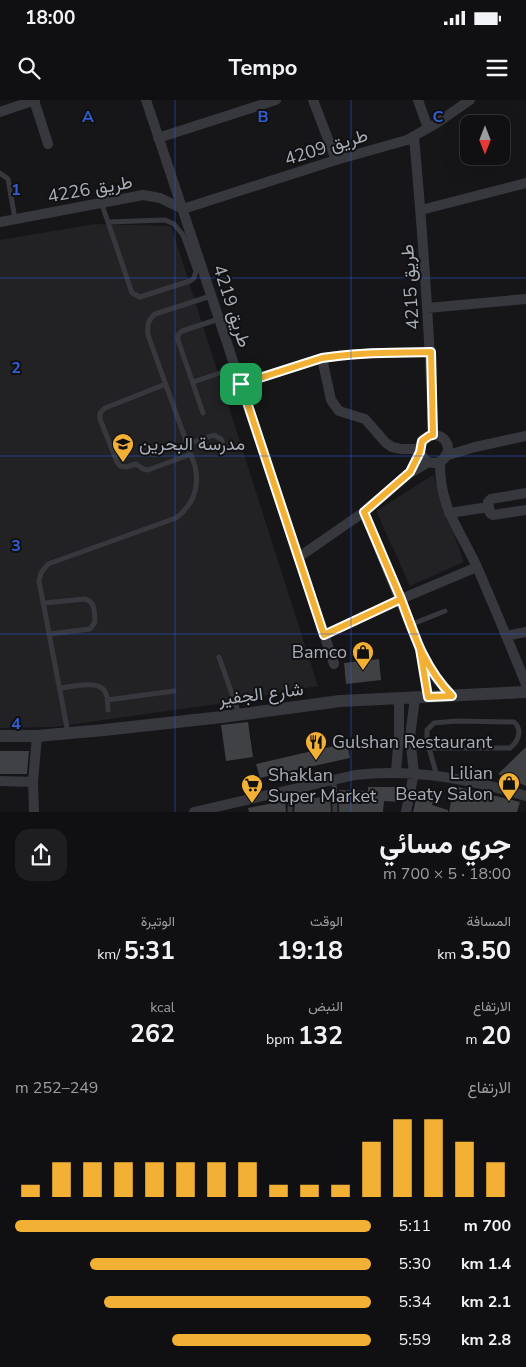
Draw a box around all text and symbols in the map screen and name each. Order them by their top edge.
text: 18:00 [25,5,75,31]
text: Tempo [228,53,298,83]
icon: search [15,54,43,82]
icon: menu [483,54,511,82]
text: A [82,106,94,128]
text: B [257,106,269,128]
text: C [433,106,444,128]
north arrow [460,115,510,165]
map controls [460,115,510,165]
street label: طريق 4209 [281,123,371,171]
street label: طريق 4226 [46,170,134,208]
text: 1 [11,179,21,201]
street label: طريق 4215 [395,243,425,331]
street label: طريق 4219 [207,261,257,351]
text: 2 [11,357,21,379]
pin [220,363,262,405]
icon: arrive [227,370,255,398]
school or university icon: مدرسة البحرين [111,432,135,463]
place label: مدرسة البحرين [139,432,245,456]
text: 3 [11,535,21,557]
place label: Bamco [292,640,347,664]
shop icon: Bamco [351,640,375,671]
street label: شارع الجفير [216,677,305,711]
text: 4 [11,713,21,735]
restaurant icon: Gulshan Restaurant [304,730,328,761]
place label: Gulshan Restaurant [332,730,493,754]
place label: Lilian Beaty Salon [395,761,493,806]
place label: Shaklan Super Market [268,763,377,808]
shop icon: Lilian Beaty Salon [497,771,521,802]
supermarket icon: Shaklan Super Market [240,773,264,804]
text: جري مسائي [379,825,511,863]
button: share [15,829,67,881]
text: 18:00 · 5 × 700 m [383,863,511,885]
text: الوتيرة [141,912,175,931]
text: الوقت [310,912,343,931]
text: المسافة [467,912,511,931]
text: 5:31 [124,934,175,968]
text: 19:18 [277,934,343,968]
text: 3.50 [460,934,511,968]
text: /km [97,945,124,964]
text: km [437,945,460,964]
text: النبض [308,997,343,1016]
text: الارتفاع [473,997,511,1016]
text: kcal [150,998,175,1017]
text: 262 [130,1017,175,1051]
text: 132 [298,1019,343,1053]
text: 20 [481,1019,511,1053]
text: bpm [266,1030,298,1049]
text: m [465,1030,481,1049]
text: 249–252 m [15,1077,98,1099]
text: الارتفاع [468,1077,511,1099]
text: 5:11 [399,1215,431,1237]
text: 700 m [464,1215,511,1237]
text: 5:30 [399,1253,431,1275]
text: 1.4 km [461,1253,511,1275]
text: 5:34 [399,1291,431,1313]
text: 2.1 km [461,1291,511,1313]
text: 5:59 [399,1329,431,1351]
text: 2.8 km [461,1329,511,1351]

